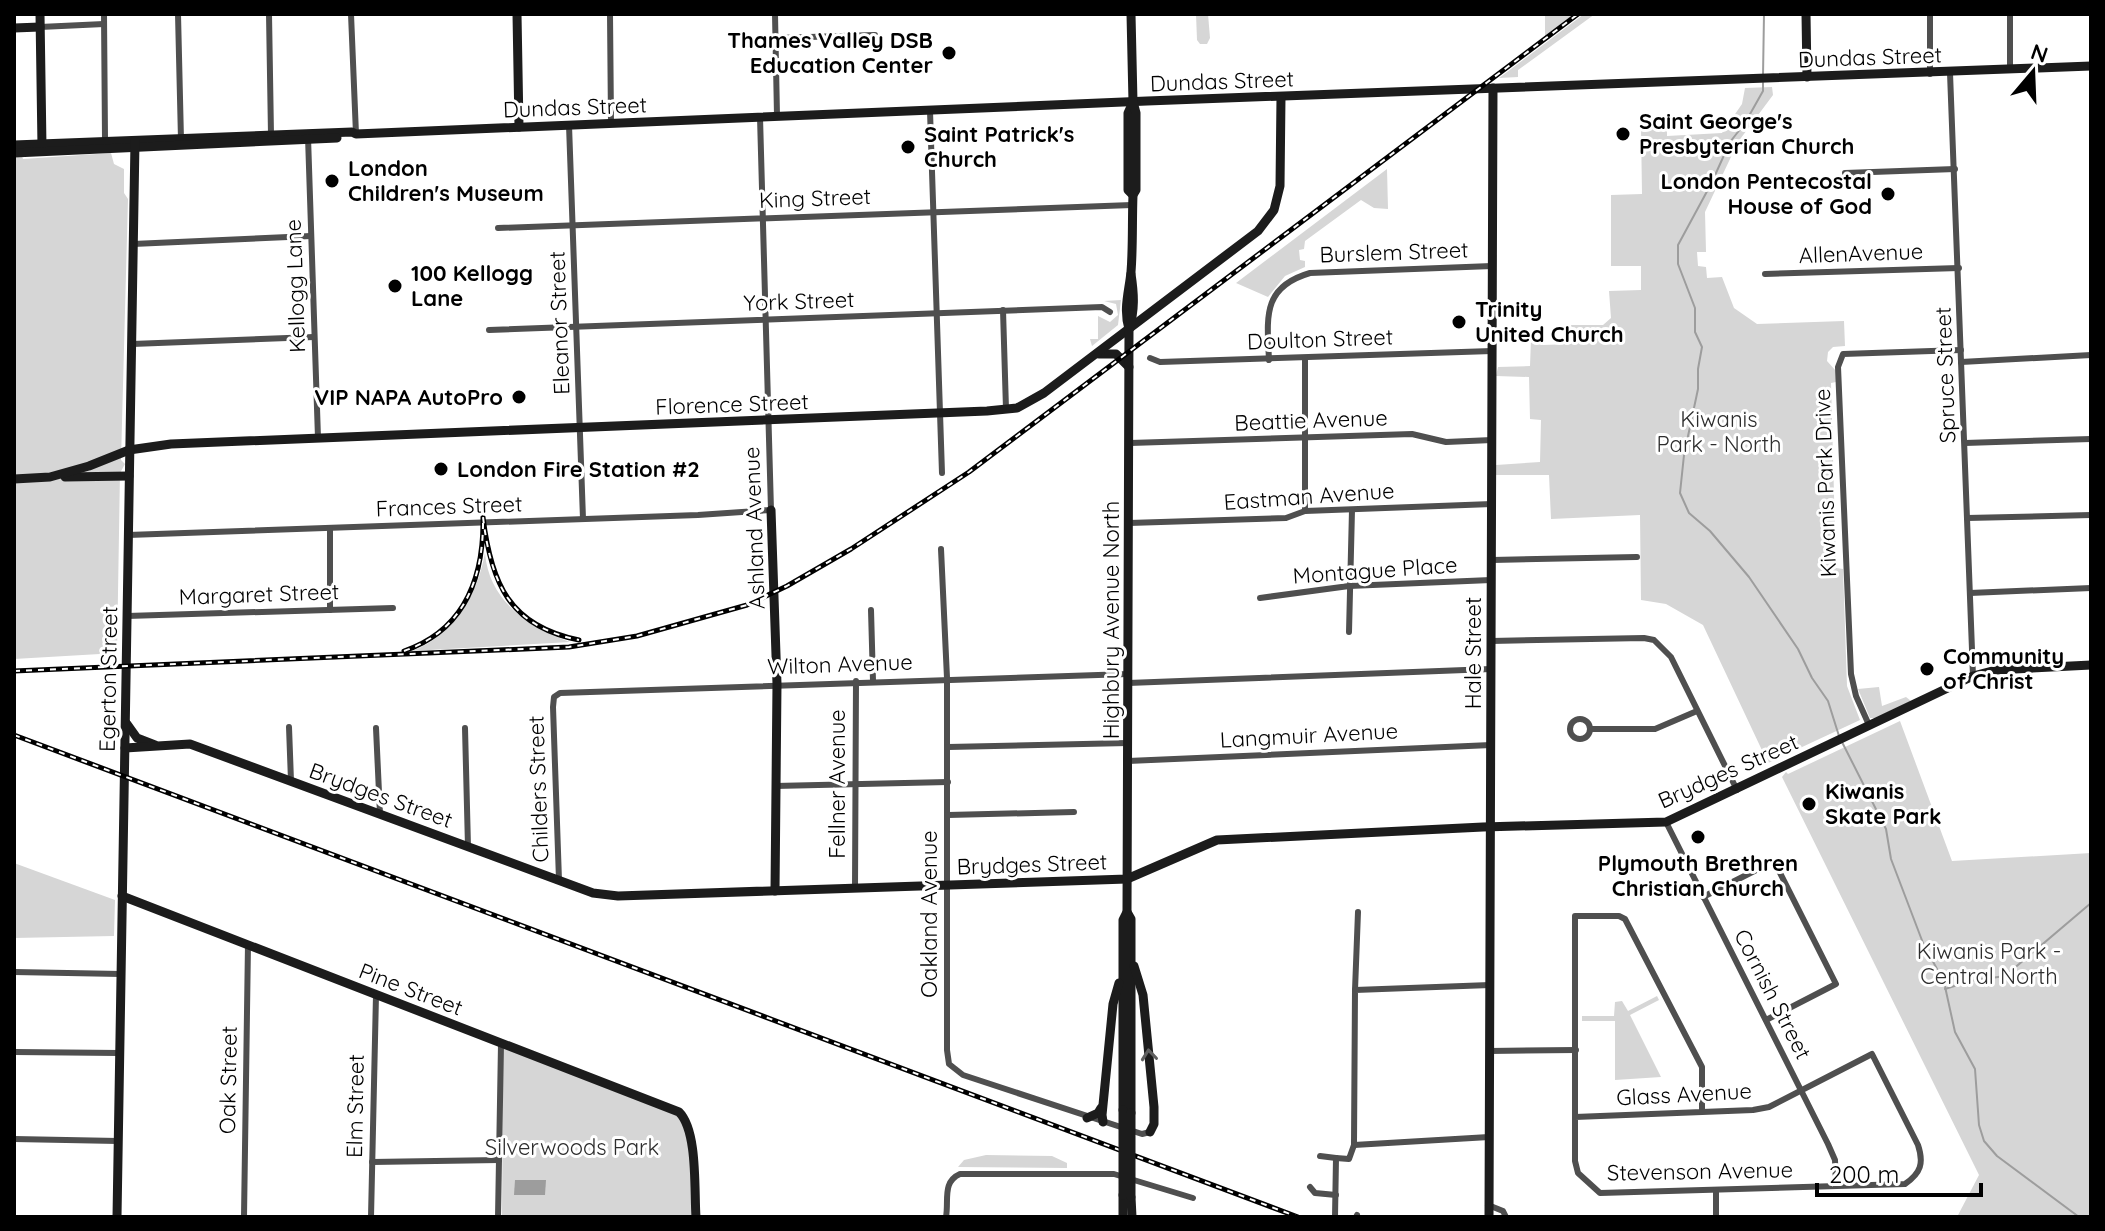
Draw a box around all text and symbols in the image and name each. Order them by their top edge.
place label: Thames Valley DSB Education Center [727,26,933,79]
north arrow [1993,32,2073,112]
text: N [2027,37,2052,69]
street label: Dundas Street [1797,40,1943,74]
marker: Thames Valley DSB Education Center [940,44,958,62]
street label: Dundas Street [1149,64,1295,98]
street label: Dundas Street [502,90,648,124]
place label: Saint George's Presbyterian Church [1639,107,1854,160]
place label: Saint Patrick's Church [924,120,1074,173]
marker: Saint George's Presbyterian Church [1614,125,1632,143]
marker: Saint Patrick's Church [899,138,917,156]
place label: London Children's Museum [348,154,544,207]
place label: London Pentecostal House of God [1660,167,1872,220]
marker: London Children's Museum [323,172,341,190]
street label: King Street [758,182,872,214]
marker: London Pentecostal House of God [1879,185,1897,203]
street label: Kellogg Lane [279,219,311,353]
street label: Burslem Street [1319,235,1469,269]
street label: AllenAvenue [1798,237,1924,269]
street label: Eleanor Street [542,251,576,395]
place label: 100 Kellogg Lane [411,259,533,312]
marker: 100 Kellogg Lane [386,277,404,295]
street label: York Street [743,285,855,317]
place label: Trinity United Church [1475,295,1624,348]
street label: Spruce Street [1929,306,1961,444]
marker: Trinity United Church [1450,313,1468,331]
street label: Doulton Street [1246,322,1394,356]
place label: VIP NAPA AutoPro [314,383,503,411]
street label: Florence Street [655,387,809,421]
marker: VIP NAPA AutoPro [510,388,528,406]
street label: Kiwanis Park Drive [1808,388,1842,578]
street label: Beattie Avenue [1234,403,1388,437]
park label: Kiwanis Park - North [1657,405,1781,458]
street label: Ashland Avenue [737,446,771,610]
place label: London Fire Station #2 [457,455,700,483]
marker: London Fire Station #2 [432,460,450,478]
street label: Eastman Avenue [1223,476,1395,516]
street label: Frances Street [375,489,523,523]
street label: Highbury Avenue North [1097,501,1125,739]
street label: Montague Place [1292,550,1458,590]
street label: Margaret Street [178,577,340,611]
street label: Hale Street [1459,597,1487,709]
street label: Egerton Street [93,606,123,752]
place label: Community of Christ [1943,642,2064,695]
street label: Wilton Avenue [767,647,913,681]
marker: Community of Christ [1918,660,1936,678]
street label: Fellner Avenue [823,709,851,859]
street label: Childers Street [521,715,555,863]
street label: Langmuir Avenue [1219,716,1399,754]
street label: Brydges Street [1653,728,1803,814]
street label: Brydges Street [305,756,457,834]
place label: Kiwanis Skate Park [1825,777,1941,830]
marker: Kiwanis Skate Park [1800,795,1818,813]
marker: Plymouth Brethren Christian Church [1689,828,1707,846]
street label: Oakland Avenue [915,830,943,998]
street label: Brydges Street [956,847,1108,881]
place label: Plymouth Brethren Christian Church [1598,849,1798,902]
street label: Cornish Street [1728,924,1818,1064]
park label: Kiwanis Park - Central North [1917,937,2061,990]
street label: Pine Street [355,956,467,1022]
street label: Oak Street [213,1026,243,1134]
one-way arrow [1141,1048,1158,1061]
street label: Elm Street [340,1054,370,1158]
street label: Glass Avenue [1616,1076,1752,1112]
park label: Silverwoods Park [485,1133,659,1161]
scale bar [1817,1147,1981,1197]
street label: Stevenson Avenue [1607,1155,1793,1187]
text: 200 m [1829,1159,1899,1189]

